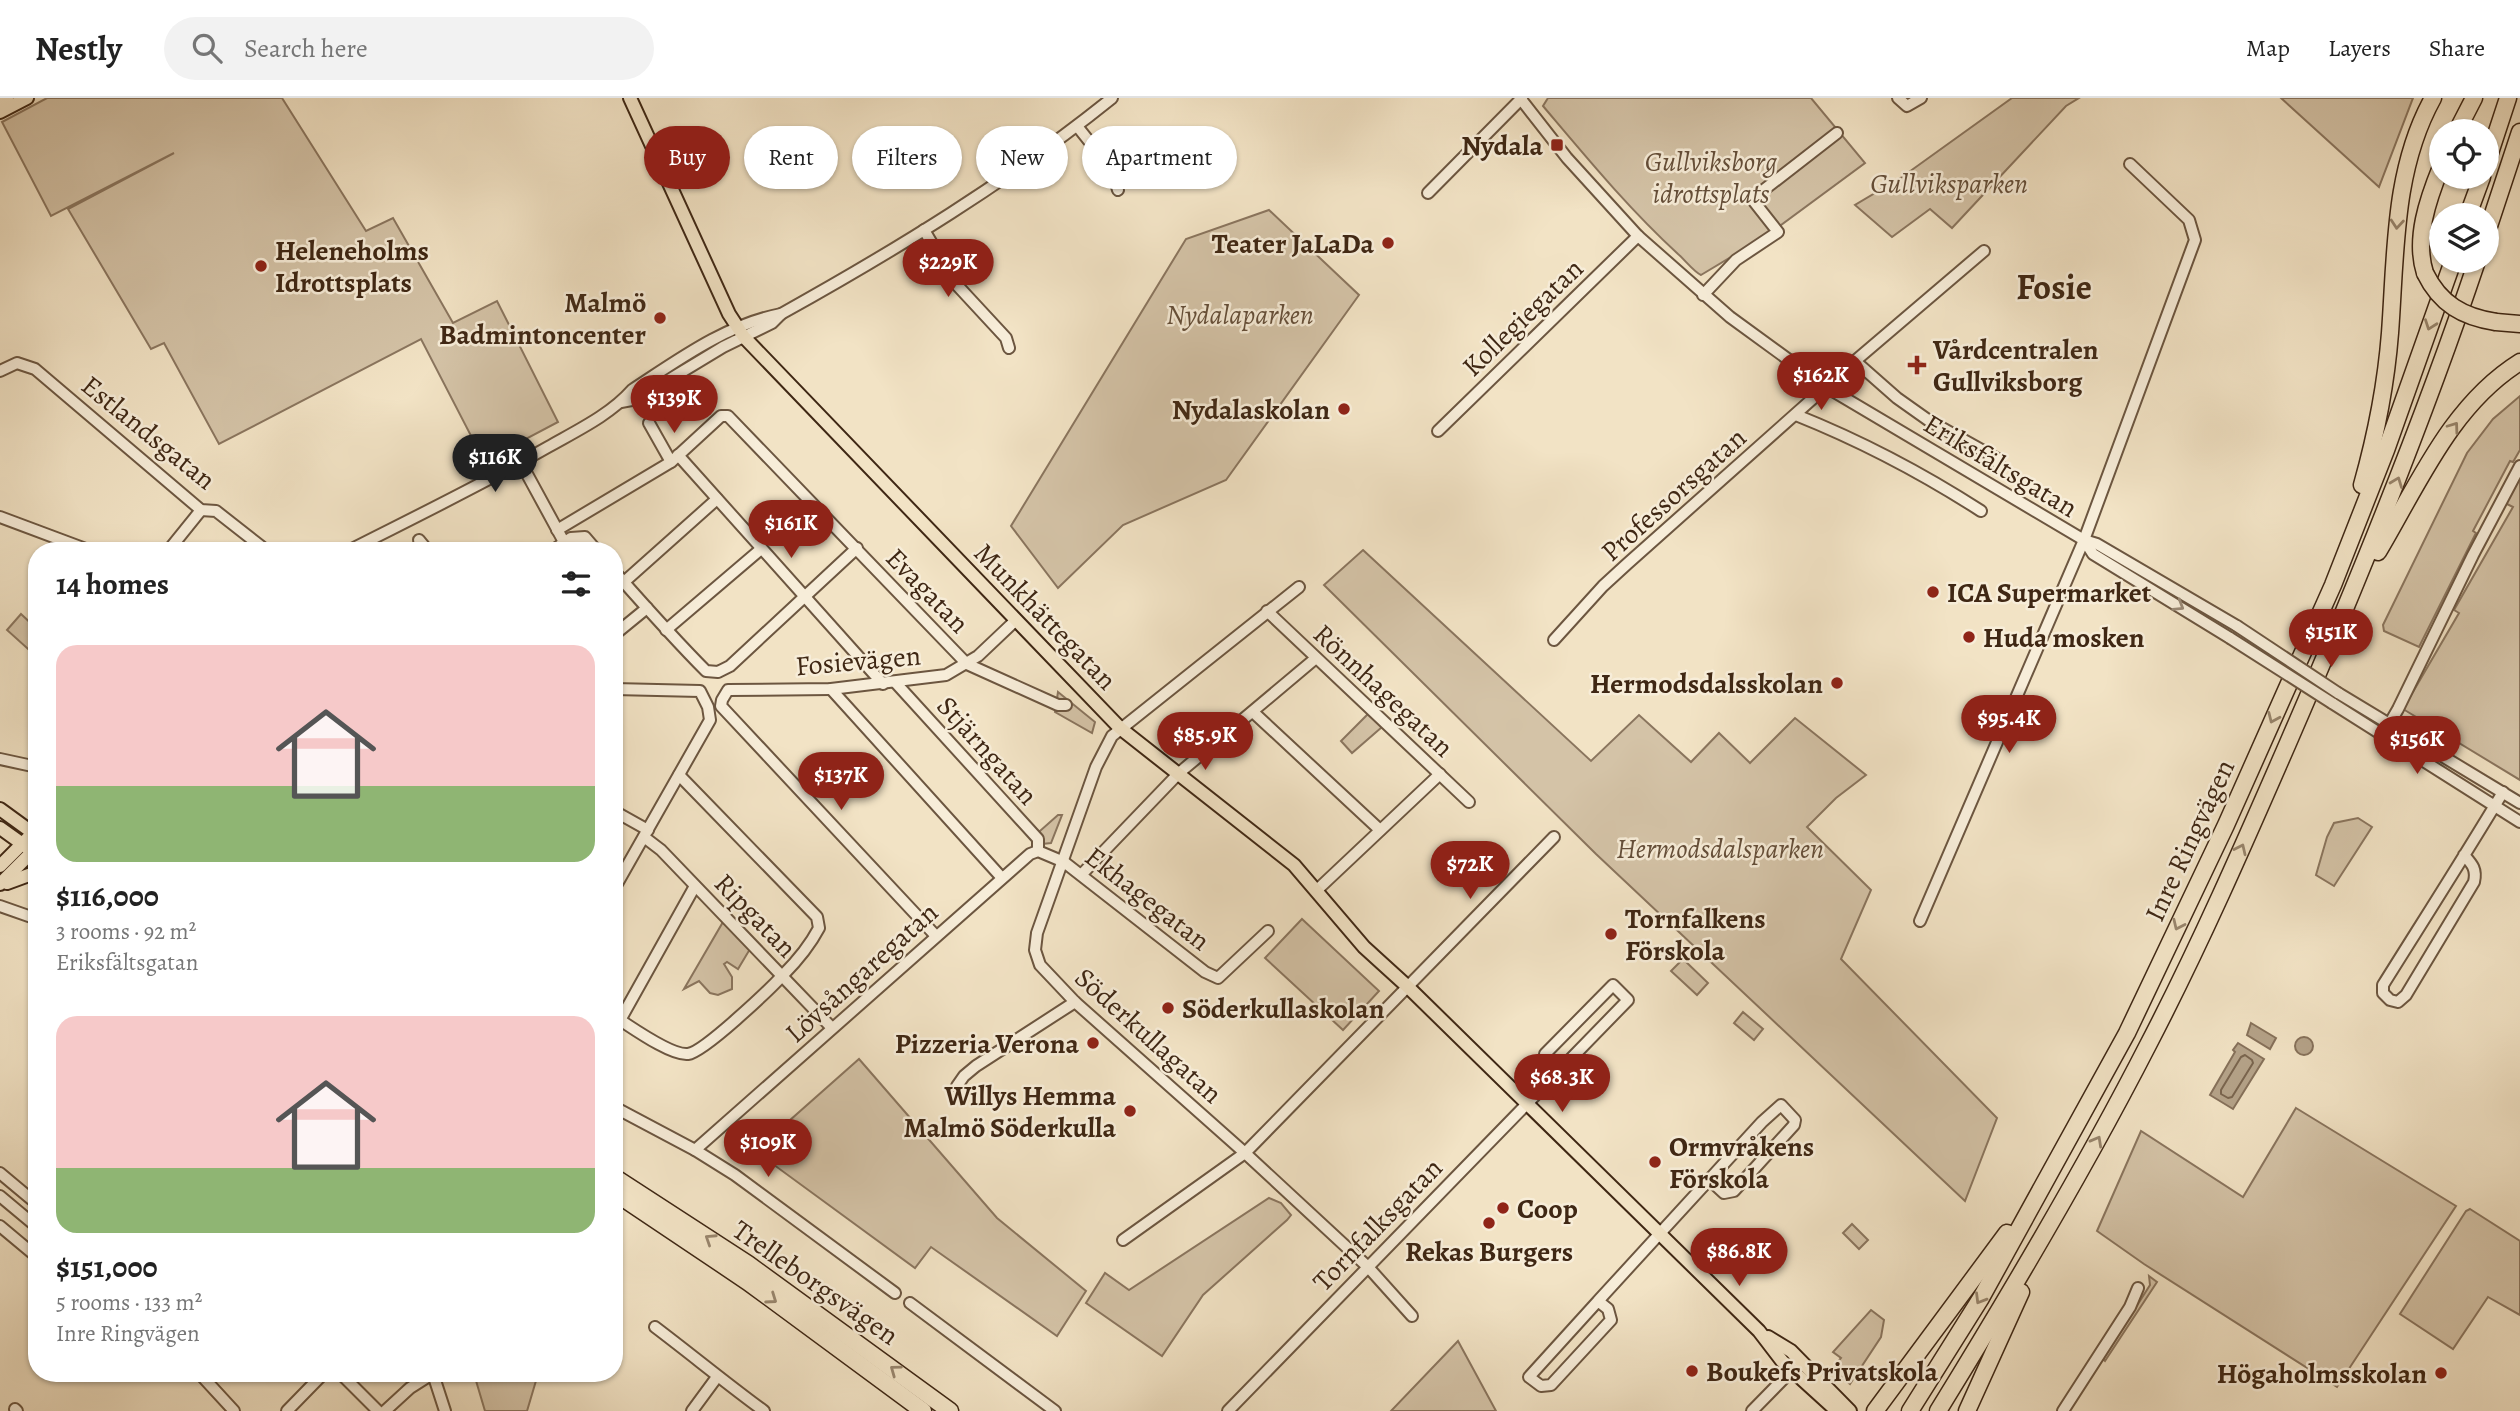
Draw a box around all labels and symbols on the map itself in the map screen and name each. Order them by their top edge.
place label: Nydala [1461,127,1543,165]
marker: Nydala [1549,137,1565,153]
park label: Gullviksborg idrottsplats [1645,143,1778,213]
park label: Gullviksparken [1870,165,2028,203]
one-way arrow [2390,219,2405,230]
place label: Teater JaLaDa [1212,225,1374,263]
place label: Heleneholms Idrottsplats [275,232,429,302]
marker: Teater JaLaDa [1380,235,1396,251]
pin: $229K [899,240,997,299]
street label: Kollegiegatan [1454,250,1592,385]
marker: Heleneholms Idrottsplats [253,258,269,274]
district label: Fosie [2016,263,2092,311]
place label: Malmö Badmintoncenter [439,284,646,354]
park label: Nydalaparken [1166,296,1314,334]
marker: Malmö Badmintoncenter [652,310,668,326]
one-way arrow [2424,319,2438,331]
place label: Vårdcentralen Gullviksborg [1932,331,2099,401]
pin: $162K [1772,352,1870,412]
marker: Vårdcentralen Gullviksborg [1907,355,1927,375]
street label: Estlandsgatan [73,367,224,499]
pin: $139K [625,376,723,435]
place label: Nydalaskolan [1172,391,1330,429]
marker: Nydalaskolan [1336,401,1352,417]
street label: Eriksfältsgatan [1916,405,2084,527]
street label: Professorsgatan [1593,419,1755,570]
one-way arrow [2445,422,2458,435]
pin: $116K [446,434,544,494]
one-way arrow [2389,477,2403,489]
pin: $161K [742,500,840,560]
street label: Munkhättegatan [965,535,1125,698]
street label: Evagatan [877,540,977,642]
place label: ICA Supermarket [1947,574,2151,612]
marker: ICA Supermarket [1925,584,1941,600]
one-way arrow [2172,598,2185,611]
pin: $151K [2282,610,2380,669]
street label: Rönnhagegatan [1305,616,1462,766]
place label: Huda mosken [1983,619,2145,657]
marker: Huda mosken [1961,629,1977,645]
street label: Fosievägen [794,637,922,685]
place label: Hermodsdalsskolan [1590,665,1823,703]
marker: Hermodsdalsskolan [1829,675,1845,691]
street label: Stjärngatan [928,688,1046,813]
pin: $95.4K [1952,696,2066,755]
one-way arrow [2267,711,2281,724]
pin: $85.9K [1148,712,1262,772]
pin: $156K [2368,716,2466,776]
pin: $137K [792,752,890,812]
street label: Inre Ringvägen [2136,753,2244,928]
park label: Hermodsdalsparken [1616,830,1824,868]
street label: Ekhagegatan [1077,838,1218,960]
pin: $72K [1429,842,1511,901]
one-way arrow [2233,844,2247,856]
street label: Ripgatan [706,865,805,966]
street label: Lövsångaregatan [777,894,946,1052]
place label: Tornfalkens Förskola [1625,900,1766,970]
one-way arrow [2173,918,2187,930]
marker: Tornfalkens Förskola [1603,926,1619,942]
street label: Söderkullagatan [1066,959,1230,1112]
place label: Söderkullaskolan [1182,990,1385,1028]
marker: Söderkullaskolan [1160,1000,1176,1016]
place label: Pizzeria Verona [895,1025,1079,1063]
marker: Pizzeria Verona [1085,1035,1101,1051]
pin: $68.3K [1505,1054,1619,1114]
place label: Willys Hemma Malmö Söderkulla [903,1077,1116,1147]
marker: Willys Hemma Malmö Söderkulla [1122,1103,1138,1119]
pin: $109K [719,1119,817,1179]
place label: Ormvråkens Förskola [1669,1128,1814,1198]
one-way arrow [2089,1136,2102,1148]
street label: Tornfalksgatan [1304,1150,1451,1300]
marker: Ormvråkens Förskola [1647,1154,1663,1170]
place label: Coop [1517,1190,1578,1228]
marker: Coop [1495,1200,1511,1216]
street label: Trelleborgsvägen [725,1211,906,1354]
marker: Rekas Burgers [1481,1215,1497,1231]
pin: $86.8K [1682,1228,1796,1288]
place label: Rekas Burgers [1405,1233,1573,1271]
one-way arrow [704,1234,717,1247]
one-way arrow [764,1291,777,1303]
one-way arrow [1975,1291,1988,1304]
place label: Boukefs Privatskola [1706,1353,1938,1391]
place label: Högaholmsskolan [2217,1355,2427,1393]
marker: Boukefs Privatskola [1684,1363,1700,1379]
marker: Högaholmsskolan [2433,1365,2449,1381]
one-way arrow [890,1366,903,1379]

